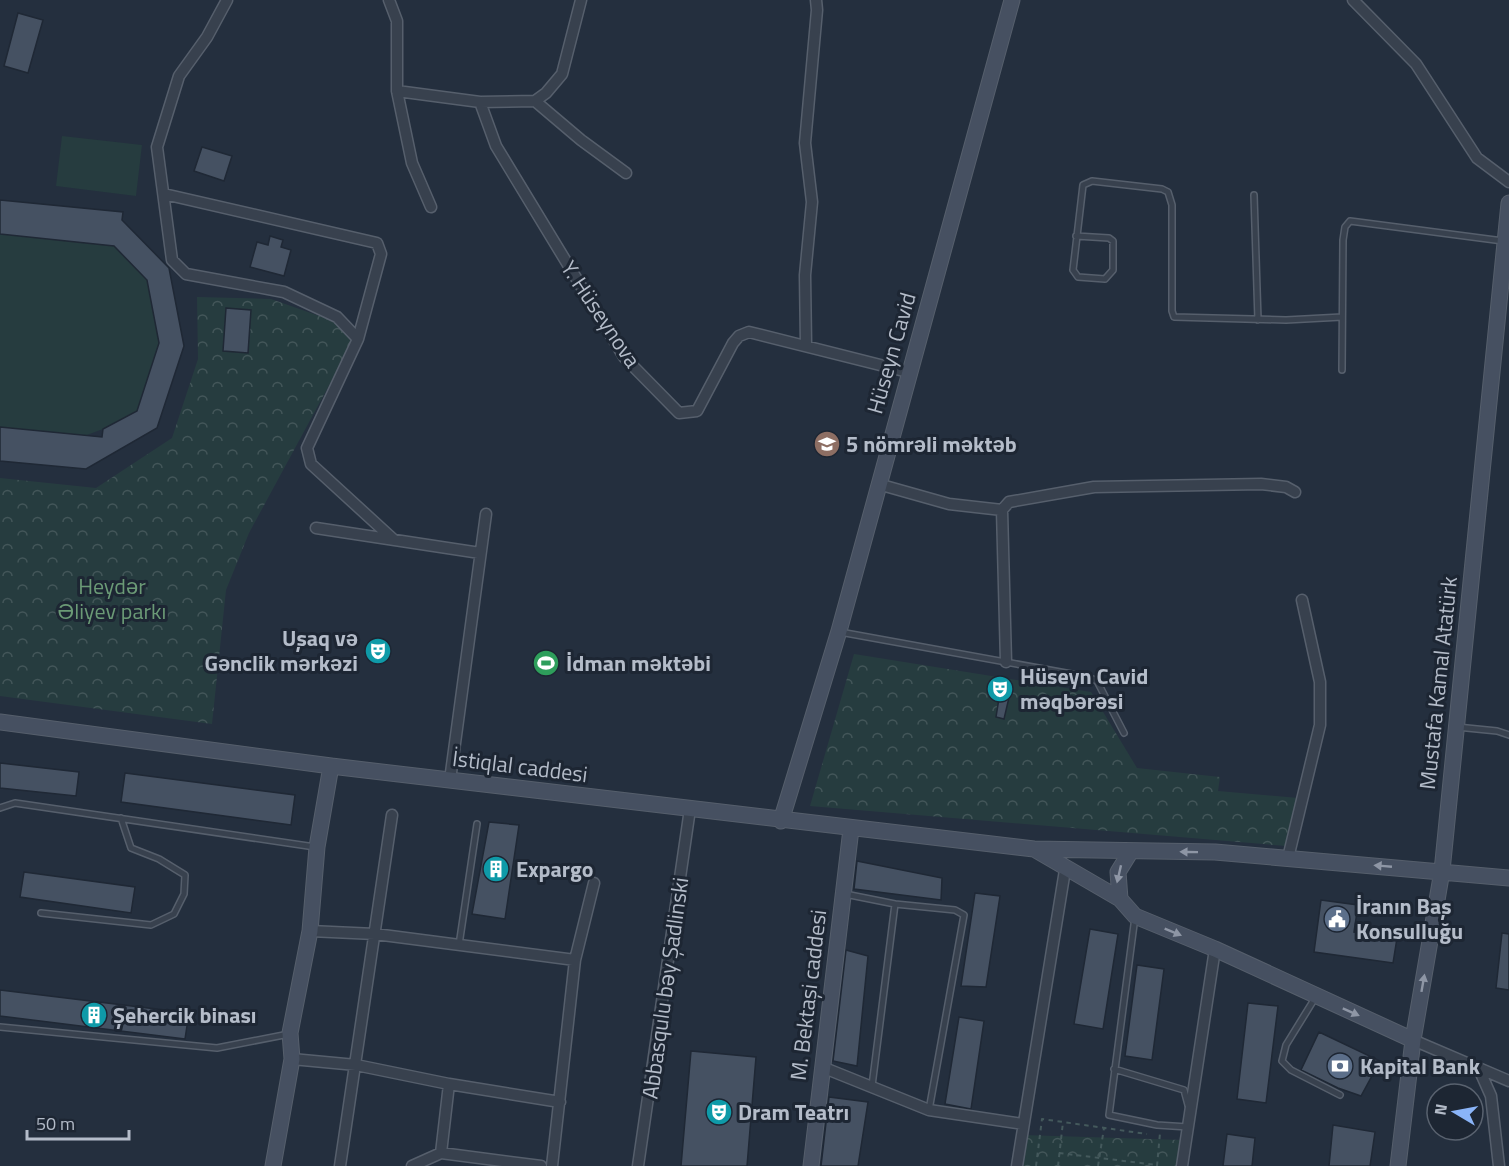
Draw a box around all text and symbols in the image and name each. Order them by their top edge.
street label: Y. Hüseynova [553,254,649,374]
street label: Hüseyn Cavid [857,288,925,418]
place label: 5 nömrəli məktəb [846,427,1017,461]
school or university icon: 5 nömrəli məktəb [812,429,842,459]
park label: Heydər Əliyev parkı [58,569,166,628]
street label: Mustafa Kamal Atatürk [1410,574,1466,791]
place label: Uşaq və Gənclik mərkəzi [204,621,358,680]
theatre icon: Uşaq və Gənclik mərkəzi [363,636,393,666]
place label: İdman məktəbi [566,646,711,680]
sports icon: İdman məktəbi [531,648,561,678]
place label: Hüseyn Cavid məqbərəsi [1020,659,1148,718]
theatre icon: Hüseyn Cavid məqbərəsi [985,674,1015,704]
street label: İstiqlal caddesi [451,741,589,791]
one-way arrow [1179,847,1198,857]
place label: Expargo [516,852,593,886]
building icon: Expargo [481,854,511,884]
one-way arrow [1374,861,1393,871]
one-way arrow [1114,865,1124,883]
street label: Abbasqulu bəy Şadlinski [633,875,697,1101]
place label: İranın Baş Konsulluğu [1356,889,1463,948]
public building icon: İranın Baş Konsulluğu [1322,904,1352,934]
street label: M. Bektaşi caddesi [781,908,835,1082]
one-way arrow [1165,927,1183,937]
one-way arrow [1419,973,1428,992]
place label: Şehercik binası [113,998,257,1032]
building icon: Şehercik binası [79,1000,109,1030]
one-way arrow [1343,1007,1361,1017]
place label: Kapital Bank [1360,1049,1481,1083]
bank icon: Kapital Bank [1325,1051,1355,1081]
north arrow [1425,1082,1485,1142]
place label: Dram Teatrı [738,1095,849,1129]
theatre icon: Dram Teatrı [704,1097,734,1127]
text: N [1427,1102,1453,1117]
scale bar [27,1103,129,1141]
text: 50 m [36,1110,75,1137]

